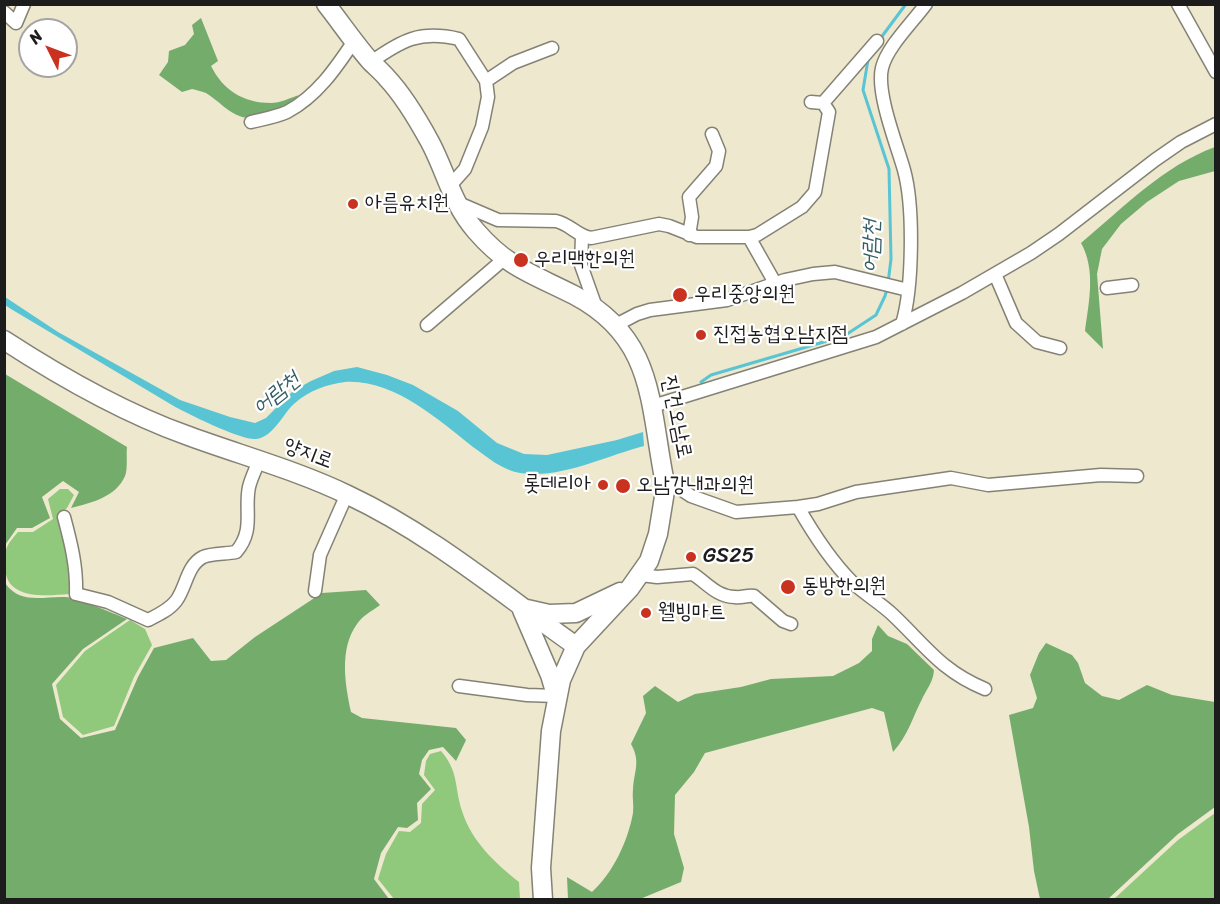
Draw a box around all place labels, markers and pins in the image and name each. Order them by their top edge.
place label: 아름유치원 [365,191,449,217]
marker: 아름유치원 [346,197,360,211]
place label: 우리맥한의원 [534,247,635,273]
marker: 우리맥한의원 [512,251,530,269]
place label: 우리중앙의원 [694,282,795,308]
marker: 우리중앙의원 [671,286,689,304]
place label: 진접농협오남지점 [713,322,848,348]
marker: 진접농협오남지점 [694,328,708,342]
place label: 롯데리아 [523,472,591,498]
place label: 오남강내과의원 [636,473,754,499]
marker: 오남강내과의원 [614,477,632,495]
marker: 롯데리아 [596,478,610,492]
place label: GS25 [703,544,754,570]
marker: GS25 [684,550,698,564]
place label: 동방한의원 [802,574,886,600]
marker: 동방한의원 [779,578,797,596]
place label: 웰빙마트 [658,600,726,626]
marker: 웰빙마트 [639,606,653,620]

